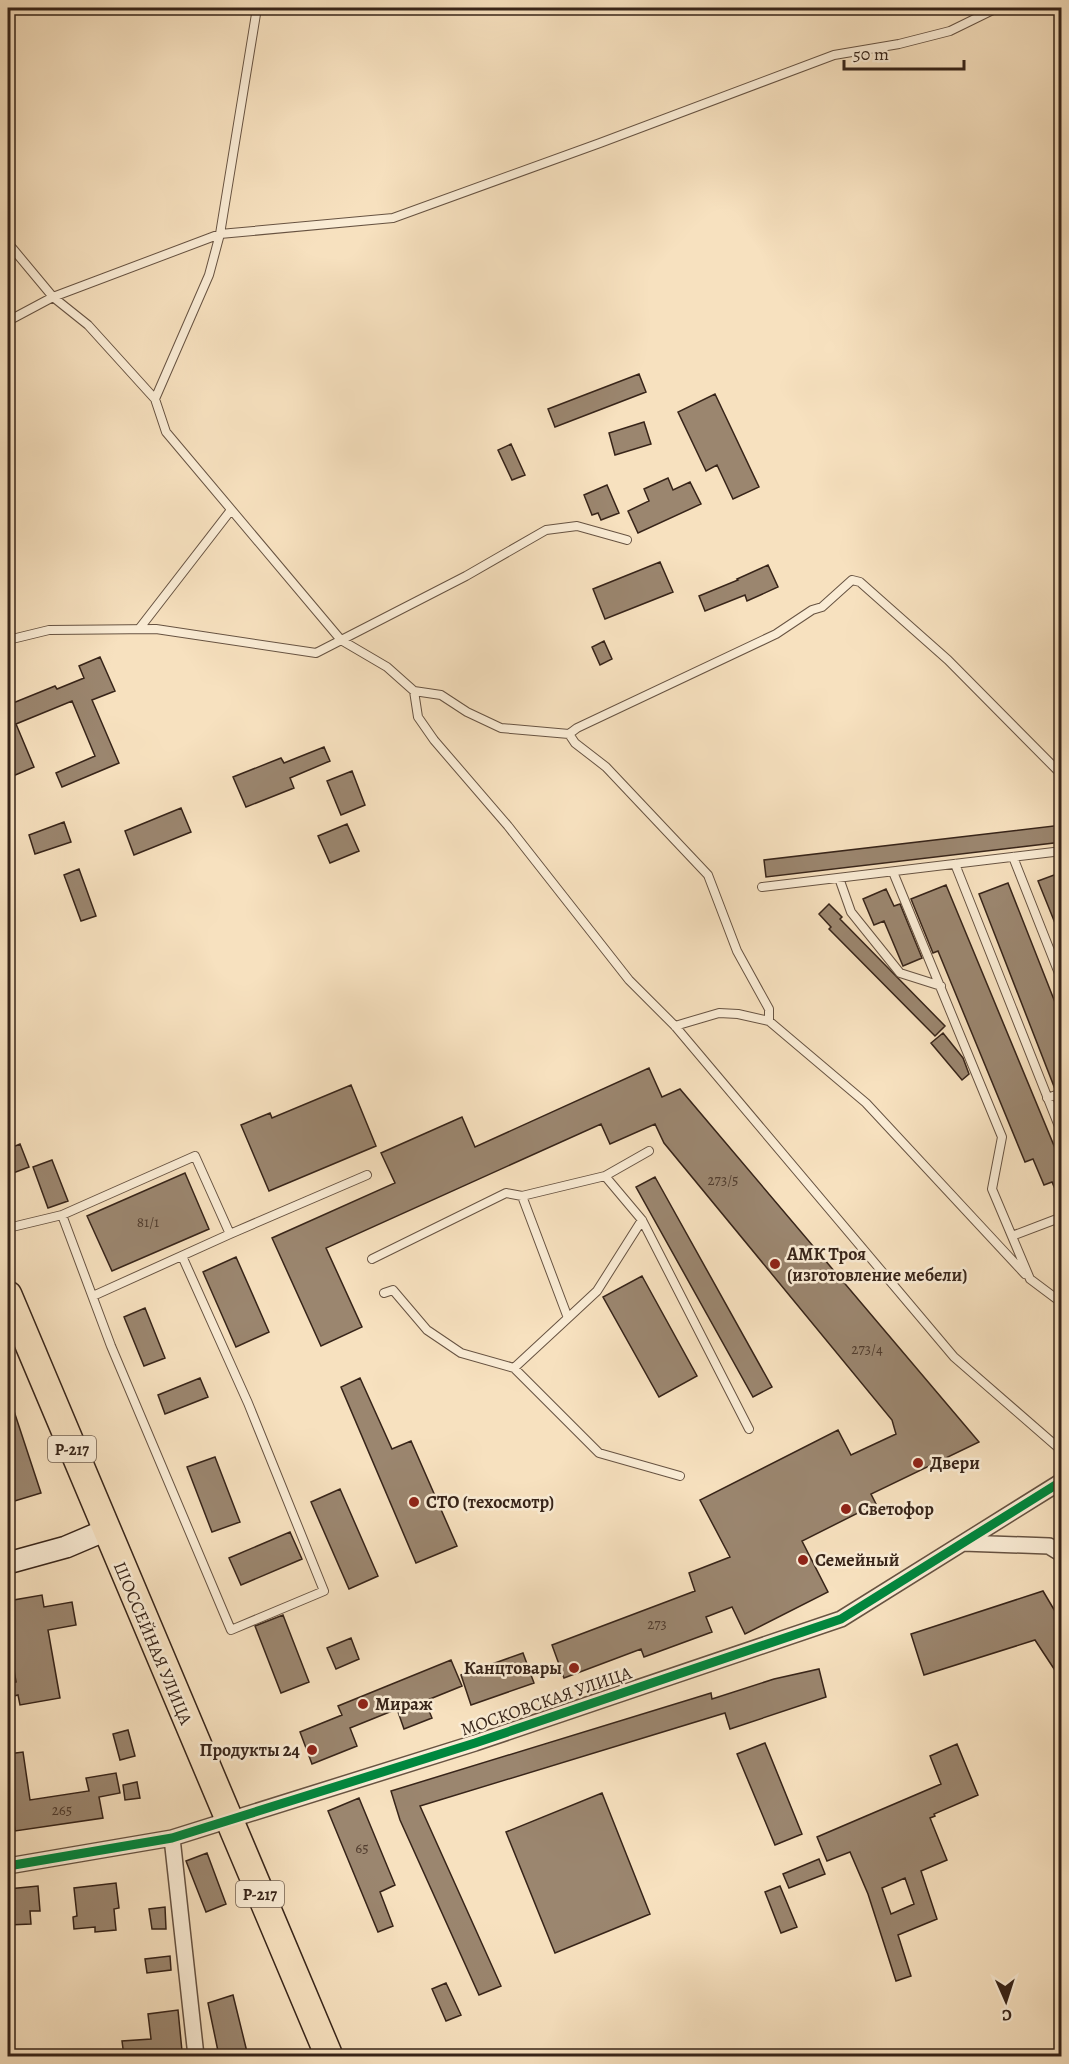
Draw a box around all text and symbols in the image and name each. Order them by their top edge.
scale bar [844,33,964,71]
text: 50 m [853,42,889,66]
house number: 273/5 [707,1170,739,1190]
house number: 81/1 [137,1212,159,1232]
place label: АМК Троя (изготовление мебели) [786,1242,968,1287]
marker: АМК Троя (изготовление мебели) [768,1257,782,1271]
house number: 273/4 [851,1339,883,1359]
road number: Р-217 [48,1436,96,1462]
place label: Двери [930,1451,980,1475]
marker: Двери [911,1456,925,1470]
place label: СТО (техосмотр) [426,1490,554,1514]
marker: СТО (техосмотр) [407,1495,421,1509]
place label: Светофор [858,1497,934,1521]
marker: Светофор [839,1502,853,1516]
place label: Семейный [815,1548,900,1572]
marker: Семейный [796,1553,810,1567]
street label: ШОССЕЙНАЯ УЛИЦА [108,1558,198,1729]
house number: 273 [647,1614,667,1634]
place label: Канцтовары [464,1656,562,1680]
street label: МОСКОВСКАЯ УЛИЦА [457,1660,635,1741]
marker: Канцтовары [567,1661,581,1675]
place label: Мираж [375,1692,433,1716]
marker: Мираж [356,1697,370,1711]
place label: Продукты 24 [200,1738,301,1762]
marker: Продукты 24 [305,1743,319,1757]
house number: 265 [52,1800,72,1820]
house number: 65 [355,1838,369,1858]
road number: Р-217 [236,1881,284,1907]
north arrow [976,1971,1036,2031]
text: С [1001,2004,1012,2026]

